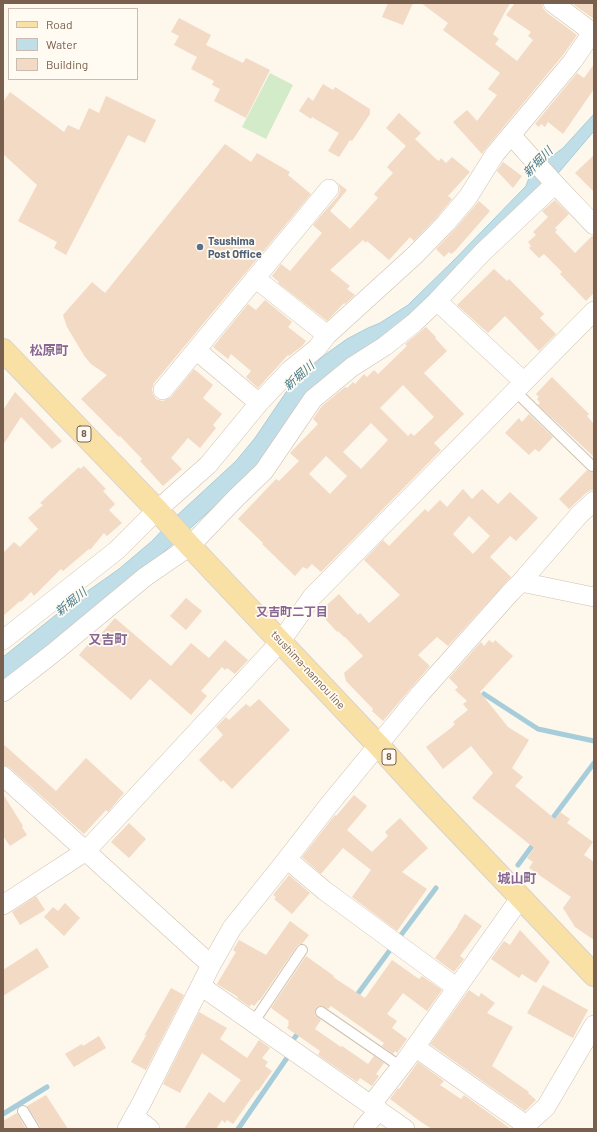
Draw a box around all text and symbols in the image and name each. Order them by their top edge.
legend [8,8,138,80]
text: Road [46,17,73,31]
text: Water [46,37,77,51]
text: Building [46,57,88,71]
water label: 新堀川 [520,144,556,180]
place label: Tsushima Post Office [208,234,262,260]
marker: Tsushima Post Office [195,242,205,252]
district label: 松原町 [30,343,68,359]
water label: 新堀川 [281,359,317,393]
road number: 8 [77,426,91,442]
water label: 新堀川 [52,585,90,619]
district label: 又吉町二丁目 [256,605,328,619]
street label: tsushima-nannou line [268,628,348,712]
district label: 又吉町 [89,632,127,648]
road number: 8 [382,749,396,765]
district label: 城山町 [498,871,536,887]

